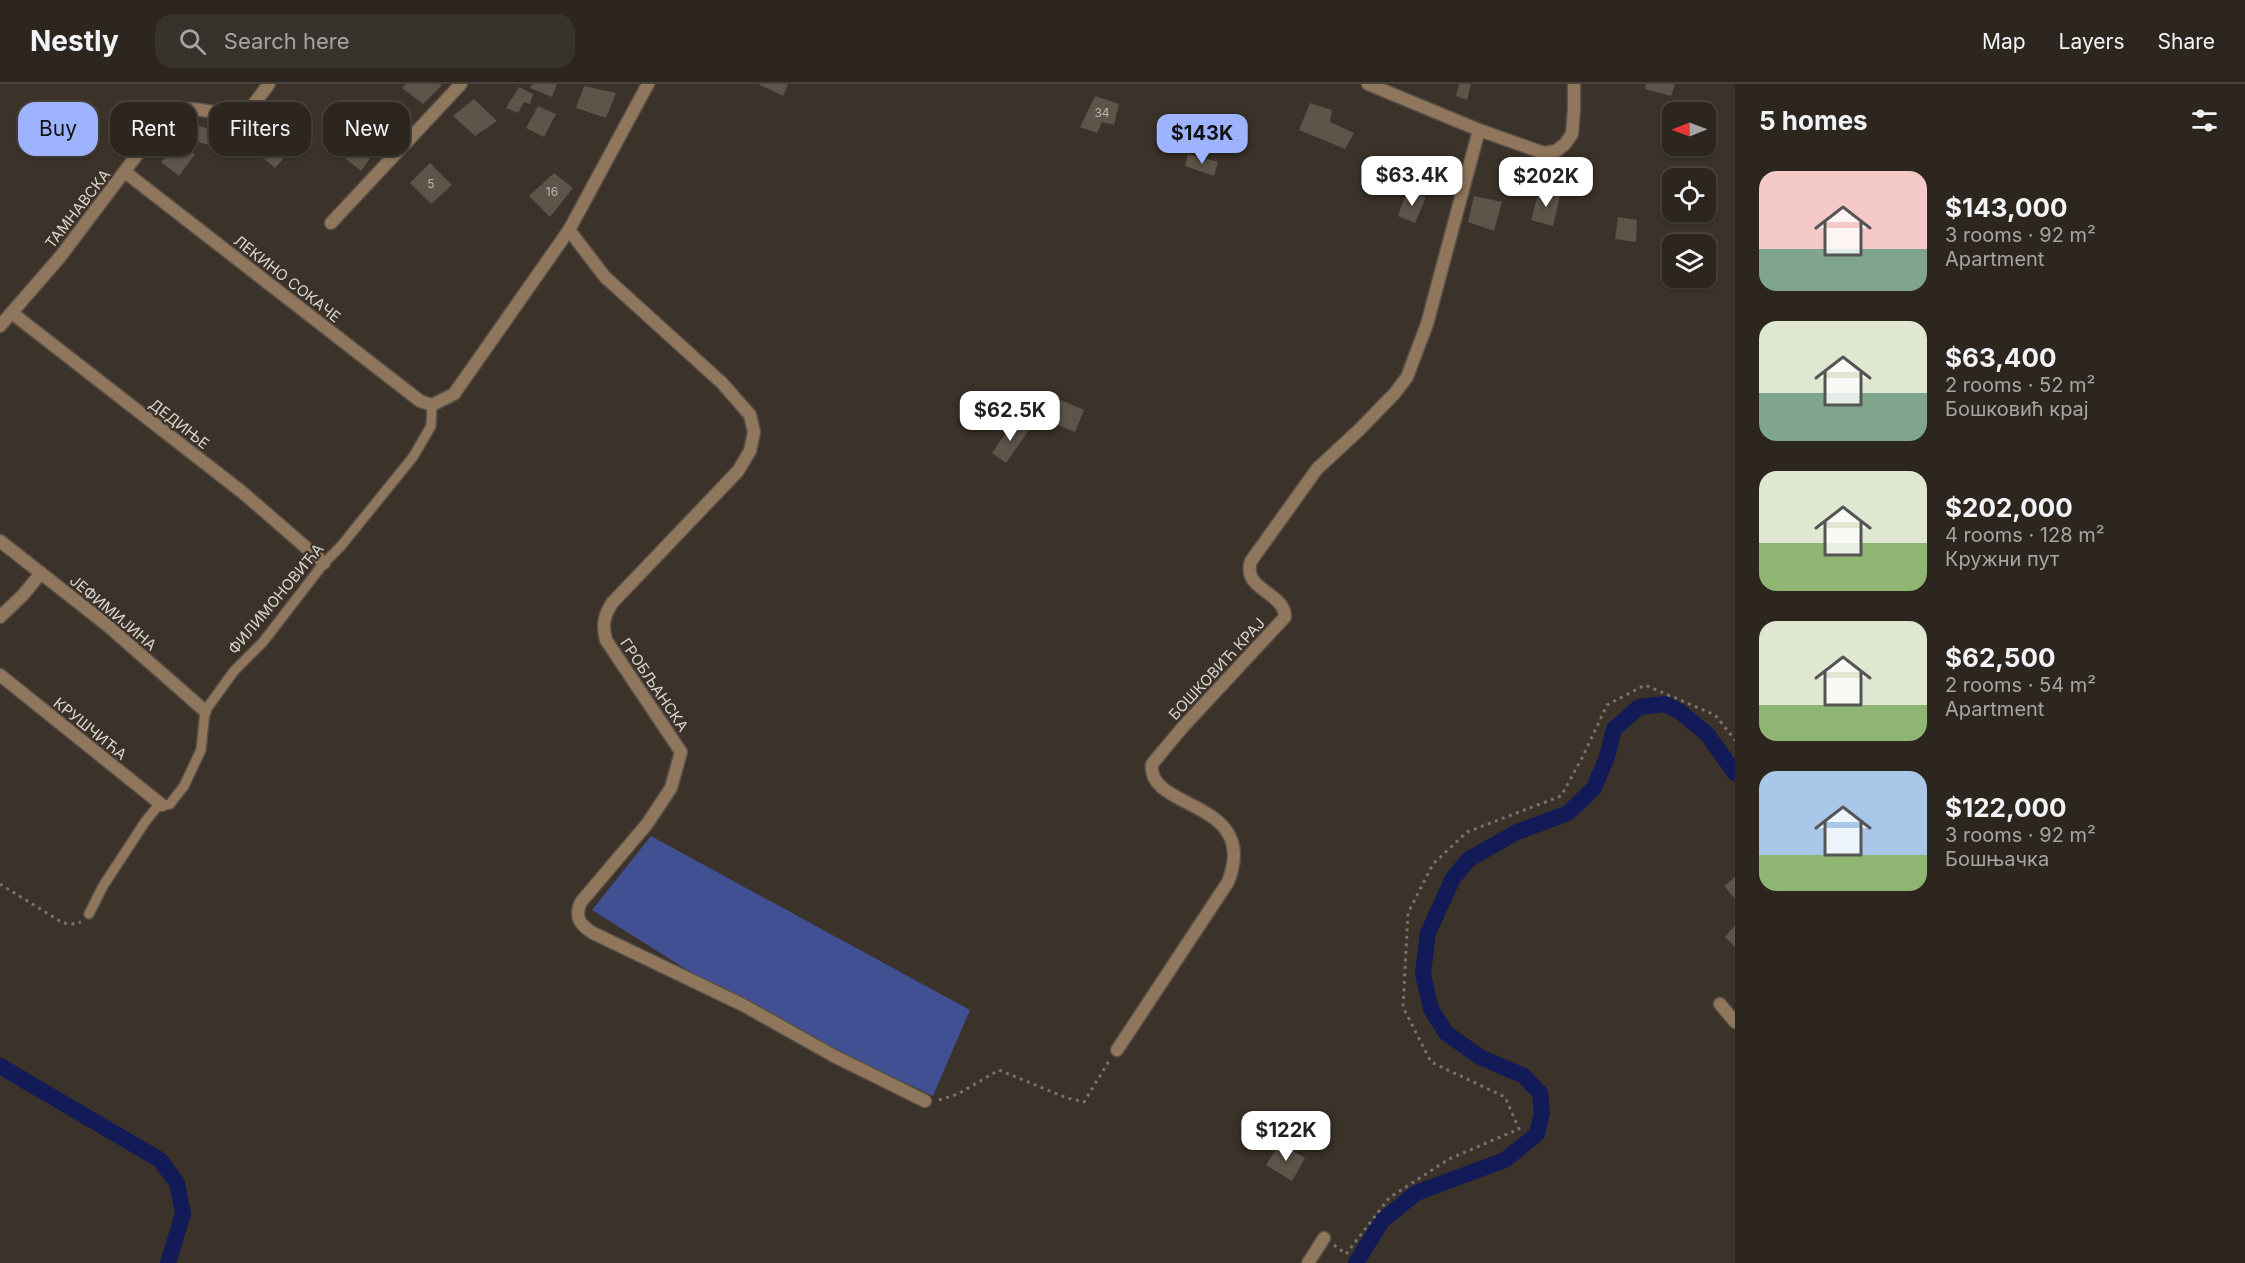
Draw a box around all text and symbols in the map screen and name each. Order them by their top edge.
search box [155,14,575,68]
text: Nestly [30,24,119,58]
icon: search [176,25,209,58]
text: Search here [224,28,350,54]
text: Map [1982,29,2026,54]
text: Layers [2059,29,2125,54]
text: Share [2158,29,2215,54]
chip: Buy [18,102,98,156]
chip: Rent [110,102,197,156]
chip: Filters [209,102,311,156]
chip: New [323,102,410,156]
north arrow [1662,102,1716,156]
map controls [1662,102,1716,288]
icon: filters [2188,104,2221,137]
house number: 34 [1094,105,1110,120]
text: 5 homes [1759,105,1868,136]
pin: $143K [1160,114,1244,165]
text: $143K [1171,121,1233,145]
pin: $63.4K [1363,156,1461,207]
pin: $202K [1504,157,1588,208]
text: $63.4K [1375,163,1449,187]
text: $202K [1513,164,1579,188]
street label: ТАМНАВСКА [41,165,114,252]
button: locate [1662,168,1716,222]
house number: 5 [427,176,435,191]
house number: 16 [546,184,558,199]
text: $143,000 [1945,192,2068,223]
icon: home [1807,195,1879,267]
text: 3 rooms · 92 m² [1945,223,2096,247]
street label: ЛЕКИНО СОКАЧЕ [230,231,345,326]
button: layers [1662,234,1716,288]
text: Apartment [1945,247,2044,271]
text: $63,400 [1945,342,2056,373]
icon: home [1807,345,1879,417]
text: 2 rooms · 52 m² [1945,373,2095,397]
pin: $62.5K [961,391,1059,442]
street label: ДЕДИЊЕ [146,394,213,453]
text: Бошковић крај [1945,397,2089,421]
text: $62.5K [974,398,1046,422]
text: $202,000 [1945,492,2073,523]
icon: home [1807,495,1879,567]
text: 4 rooms · 128 m² [1945,523,2105,547]
street label: ФИЛИМОНОВИЋА [224,539,327,658]
text: Кружни пут [1945,547,2059,571]
street label: ЈЕФИМИЈИНА [66,571,161,654]
street label: БОШКОВИЋ КРАЈ [1164,614,1269,724]
street label: ГРОБЉАНСКА [616,634,693,735]
text: $62,500 [1945,642,2056,673]
icon: home [1807,645,1879,717]
text: 2 rooms · 54 m² [1945,673,2096,697]
street label: КРУШЧИЋА [50,693,131,764]
text: Apartment [1945,697,2044,721]
text: $122,000 [1945,792,2067,823]
icon: home [1807,795,1879,867]
text: 3 rooms · 92 m² [1945,823,2096,847]
text: Бошњачка [1945,847,2049,871]
pin: $122K [1244,1111,1328,1162]
text: $122K [1255,1118,1317,1142]

